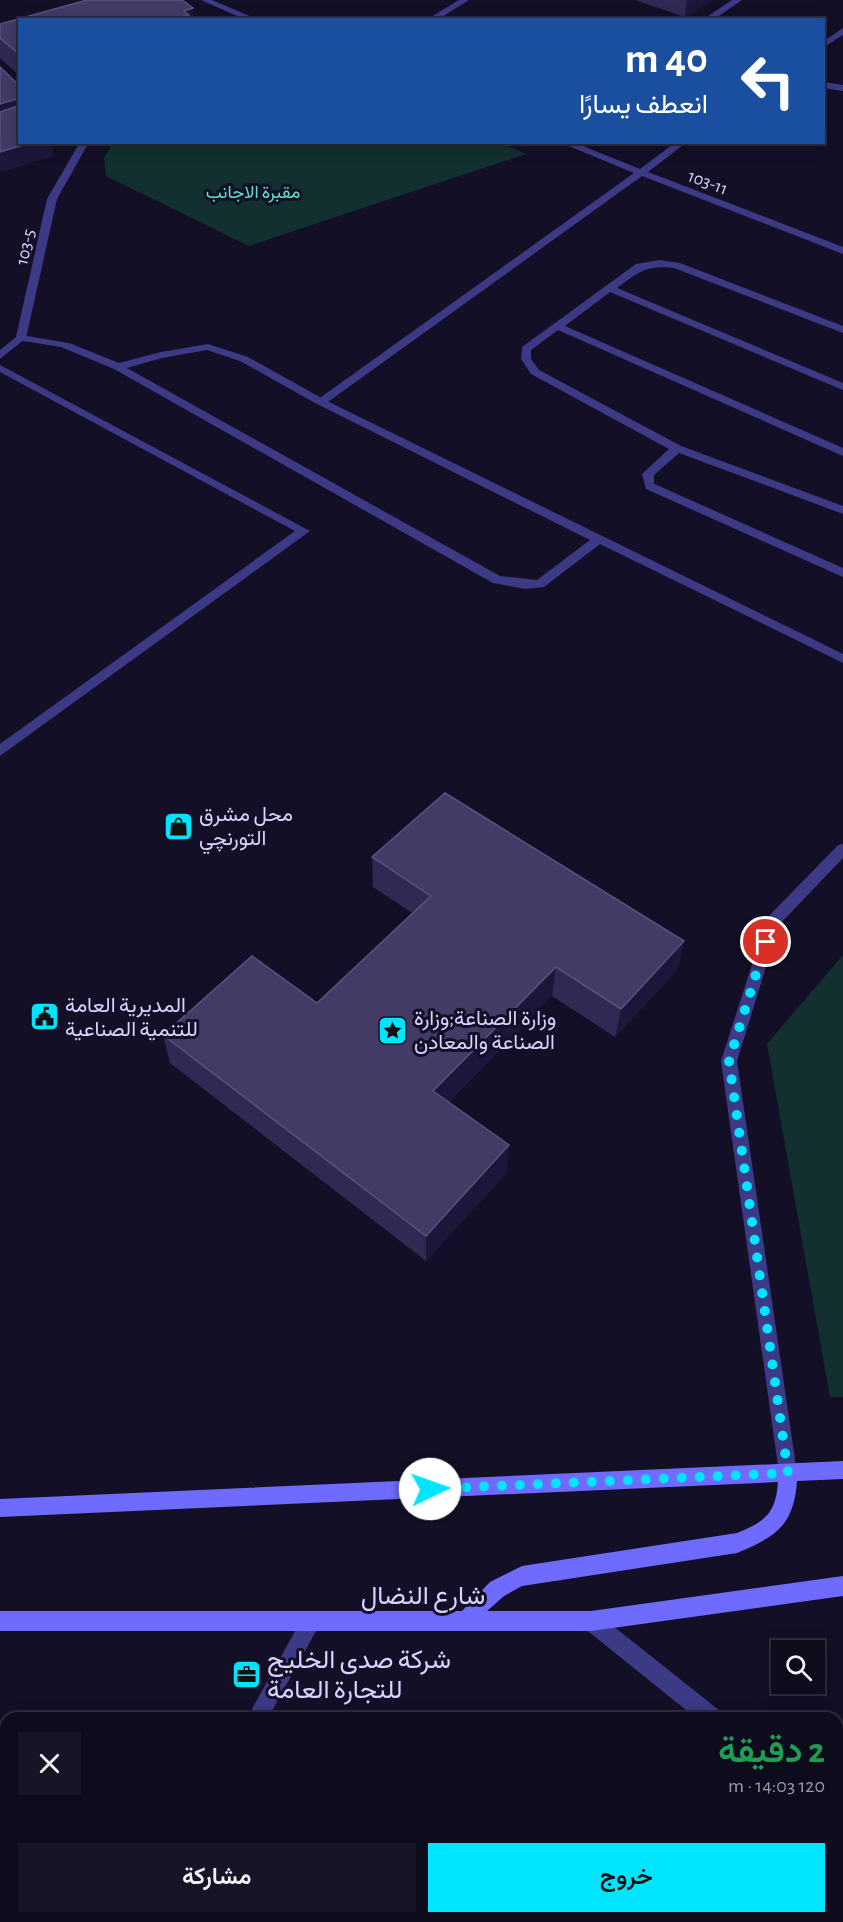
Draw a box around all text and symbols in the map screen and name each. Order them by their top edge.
text: 40 m [625,38,708,80]
icon: left [729,42,807,120]
text: انعطف يسارًا [579,91,708,118]
street label: 103-11 [685,167,730,199]
park label: مقبرة الاجانب [206,184,300,203]
street label: 103-5 [13,228,39,267]
place label: محل مشرق التورنچي [199,804,293,855]
shop icon: محل مشرق التورنچي [162,810,194,842]
pin [740,916,791,967]
icon: arrive [749,925,782,958]
place label: المديرية العامة للتنمية الصناعية [65,995,198,1041]
public building icon: المديرية العامة للتنمية الصناعية [28,1001,60,1033]
place label: وزارة الصناعة;وزارة الصناعة والمعادن [414,1008,556,1055]
place icon: وزارة الصناعة;وزارة الصناعة والمعادن [377,1014,409,1046]
position arrow [398,1457,462,1521]
street label: شارع النضال [361,1583,485,1613]
map controls [771,1640,825,1694]
button: search [771,1640,825,1694]
place label: شركة صدى الخليج للتجارة العامة [267,1647,451,1705]
office icon: شركة صدى الخليج للتجارة العامة [230,1658,262,1690]
button: close [18,1732,81,1795]
text: 2 دقيقة [718,1733,825,1769]
text: 120 m · 14:03 [728,1776,825,1796]
button: مشاركة [18,1843,416,1912]
button: خروج [428,1843,825,1912]

